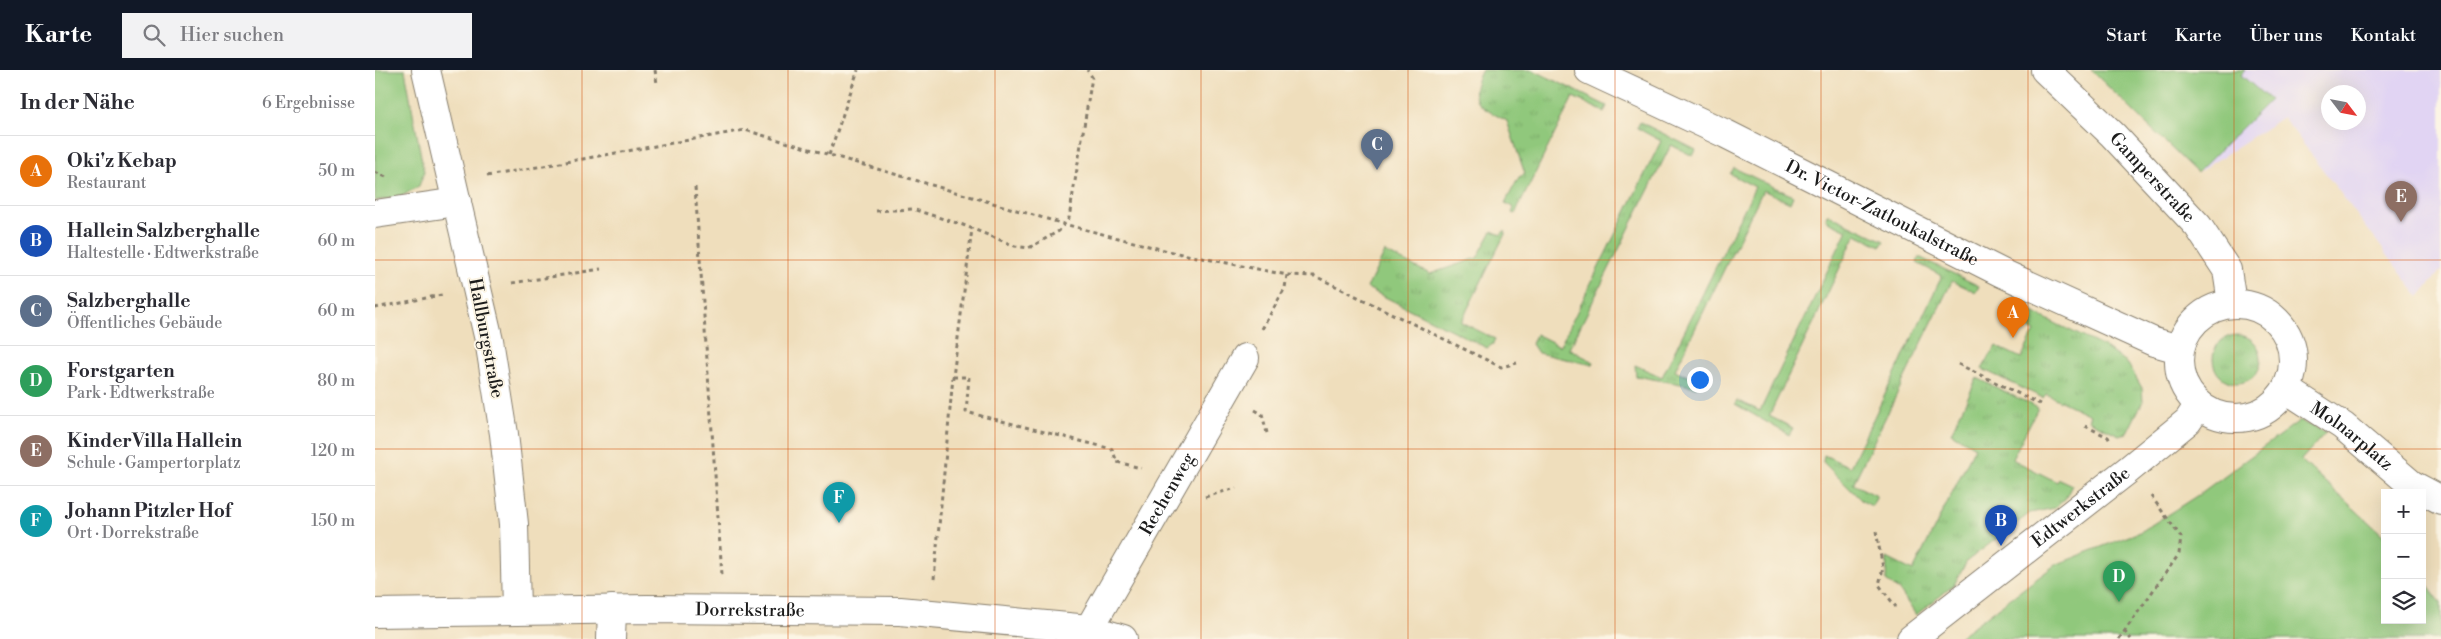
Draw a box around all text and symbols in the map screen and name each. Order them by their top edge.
search box [122,13,472,58]
text: Karte [25,20,92,50]
icon: search [140,21,168,49]
text: Hier suchen [180,23,284,47]
text: Start [2106,24,2147,47]
text: Karte [2175,24,2222,47]
text: Über uns [2250,24,2323,47]
text: Kontakt [2351,24,2416,47]
north arrow [2321,85,2366,130]
text: In der Nähe [20,90,135,116]
text: 6 Ergebnisse [262,93,355,113]
street label: Gamperstraße [2105,127,2200,228]
pin: C [1361,129,1393,170]
text: Oki'z Kebap [67,149,177,173]
street label: Dr. Victor-Zatloukalstraße [1781,154,1983,271]
text: A [30,161,42,181]
text: 50 m [318,161,355,181]
text: Restaurant [67,173,146,193]
pin: E [2385,181,2417,222]
text: Hallein Salzberghalle [67,219,260,243]
text: B [30,231,42,251]
text: 60 m [317,231,355,251]
text: Haltestelle · Edtwerkstraße [67,243,259,263]
street label: Hallburgstraße [463,276,509,400]
text: Salzberghalle [67,289,191,313]
pin: A [1997,297,2029,338]
text: C [30,301,42,321]
text: 60 m [317,301,355,321]
text: Öffentliches Gebäude [67,313,222,333]
text: Forstgarten [67,359,175,383]
your location [1687,367,1713,393]
text: D [30,371,42,391]
text: 80 m [317,371,355,391]
text: Park · Edtwerkstraße [67,383,215,403]
street label: Molnarplatz [2306,396,2398,475]
text: KinderVilla Hallein [67,429,242,453]
text: E [30,441,42,461]
text: 120 m [311,441,355,461]
street label: Rechenweg [1134,448,1200,539]
text: Schule · Gampertorplatz [67,453,241,473]
street label: Edtwerkstraße [2027,461,2134,552]
pin: F [823,482,855,523]
map controls [2381,489,2426,624]
button: + [2381,489,2426,534]
text: Johann Pitzler Hof [67,499,231,523]
pin: B [1985,505,2017,546]
text: F [30,511,42,531]
text: 150 m [311,511,355,531]
text: Ort · Dorrekstraße [67,523,199,543]
button: − [2381,534,2426,579]
pin: D [2103,561,2135,602]
button: layers [2381,579,2426,624]
street label: Dorrekstraße [695,598,805,622]

